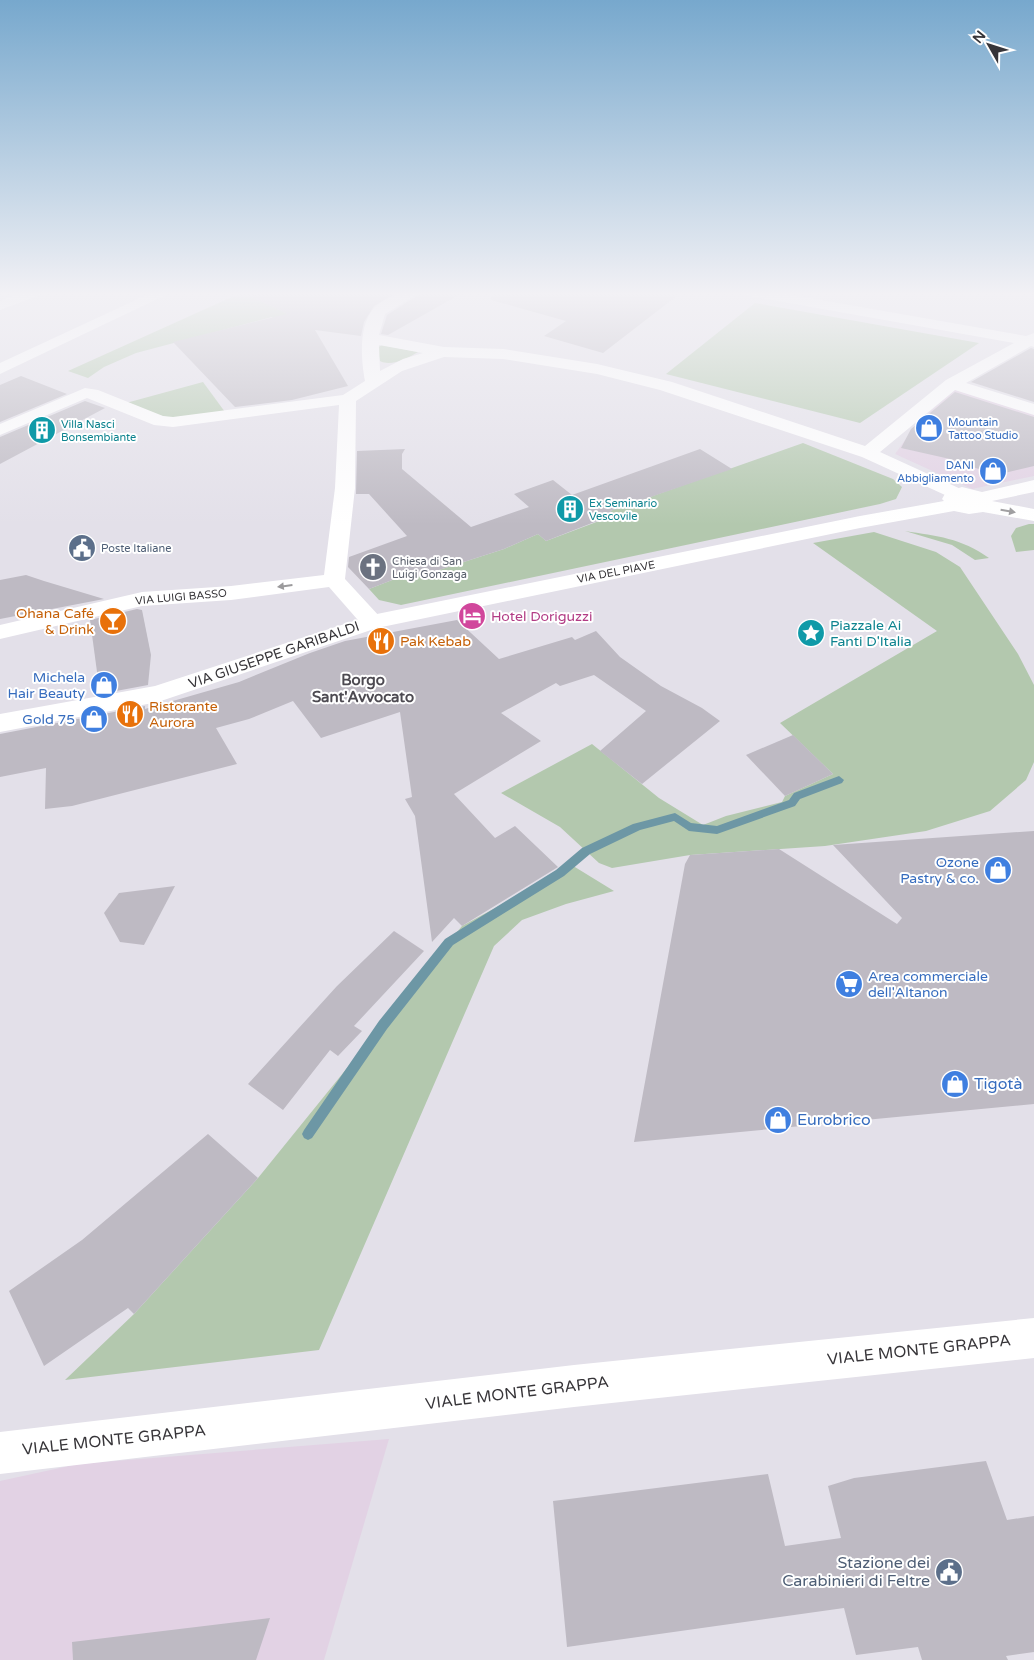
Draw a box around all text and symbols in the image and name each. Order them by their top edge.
north arrow [964,20,1014,70]
text: N [969,27,989,47]
shop icon: Mountain Tattoo Studio [914,413,944,443]
building icon: Villa Nasci Bonsembiante [27,415,57,445]
place label: Mountain Tattoo Studio [948,416,1019,442]
place label: Villa Nasci Bonsembiante [61,418,136,444]
shop icon: DANI Abbigliamento [978,456,1008,486]
place label: DANI Abbigliamento [897,459,974,485]
building icon: Ex Seminario Vescovile [555,494,585,524]
place label: Ex Seminario Vescovile [589,497,658,523]
one-way arrow [1000,507,1016,515]
public building icon: Poste Italiane [67,533,97,563]
place label: Poste Italiane [101,542,171,555]
church icon: Chiesa di San Luigi Gonzaga [358,552,388,582]
place label: Chiesa di San Luigi Gonzaga [392,555,467,581]
street label: VIA DEL PIAVE [576,558,656,586]
one-way arrow [277,582,293,590]
street label: VIA LUIGI BASSO [135,587,227,607]
hotel icon: Hotel Doriguzzi [457,601,487,631]
place label: Ohana Café & Drink [16,605,94,638]
bar icon: Ohana Café & Drink [98,606,128,636]
place label: Hotel Doriguzzi [491,608,593,625]
place label: Piazzale Ai Fanti D'Italia [830,617,912,650]
street label: VIA GIUSEPPE GARIBALDI [186,618,362,692]
place icon: Piazzale Ai Fanti D'Italia [796,618,826,648]
restaurant icon: Pak Kebab [366,626,396,656]
place label: Pak Kebab [400,633,471,650]
place label: Michela Hair Beauty [7,669,85,702]
shop icon: Michela Hair Beauty [89,670,119,700]
district label: Borgo Sant'Avvocato [312,671,414,706]
place label: Ristorante Aurora [149,698,218,731]
restaurant icon: Ristorante Aurora [115,699,145,729]
shop icon: Gold 75 [79,704,109,734]
place label: Gold 75 [22,711,75,728]
place label: Ozone Pastry & co. [900,854,979,887]
shop icon: Ozone Pastry & co. [983,855,1013,885]
place label: Area commerciale dell'Altanon [868,968,988,1001]
supermarket icon: Area commerciale dell'Altanon [834,969,864,999]
shop icon: Tigotà [940,1069,970,1099]
place label: Tigotà [974,1074,1022,1094]
shop icon: Eurobrico [763,1105,793,1135]
place label: Eurobrico [797,1110,871,1130]
street label: VIALE MONTE GRAPPA [826,1330,1012,1370]
street label: VIALE MONTE GRAPPA [424,1372,610,1414]
street label: VIALE MONTE GRAPPA [21,1420,207,1460]
place label: Stazione dei Carabinieri di Feltre [782,1553,930,1591]
public building icon: Stazione dei Carabinieri di Feltre [934,1557,964,1587]

